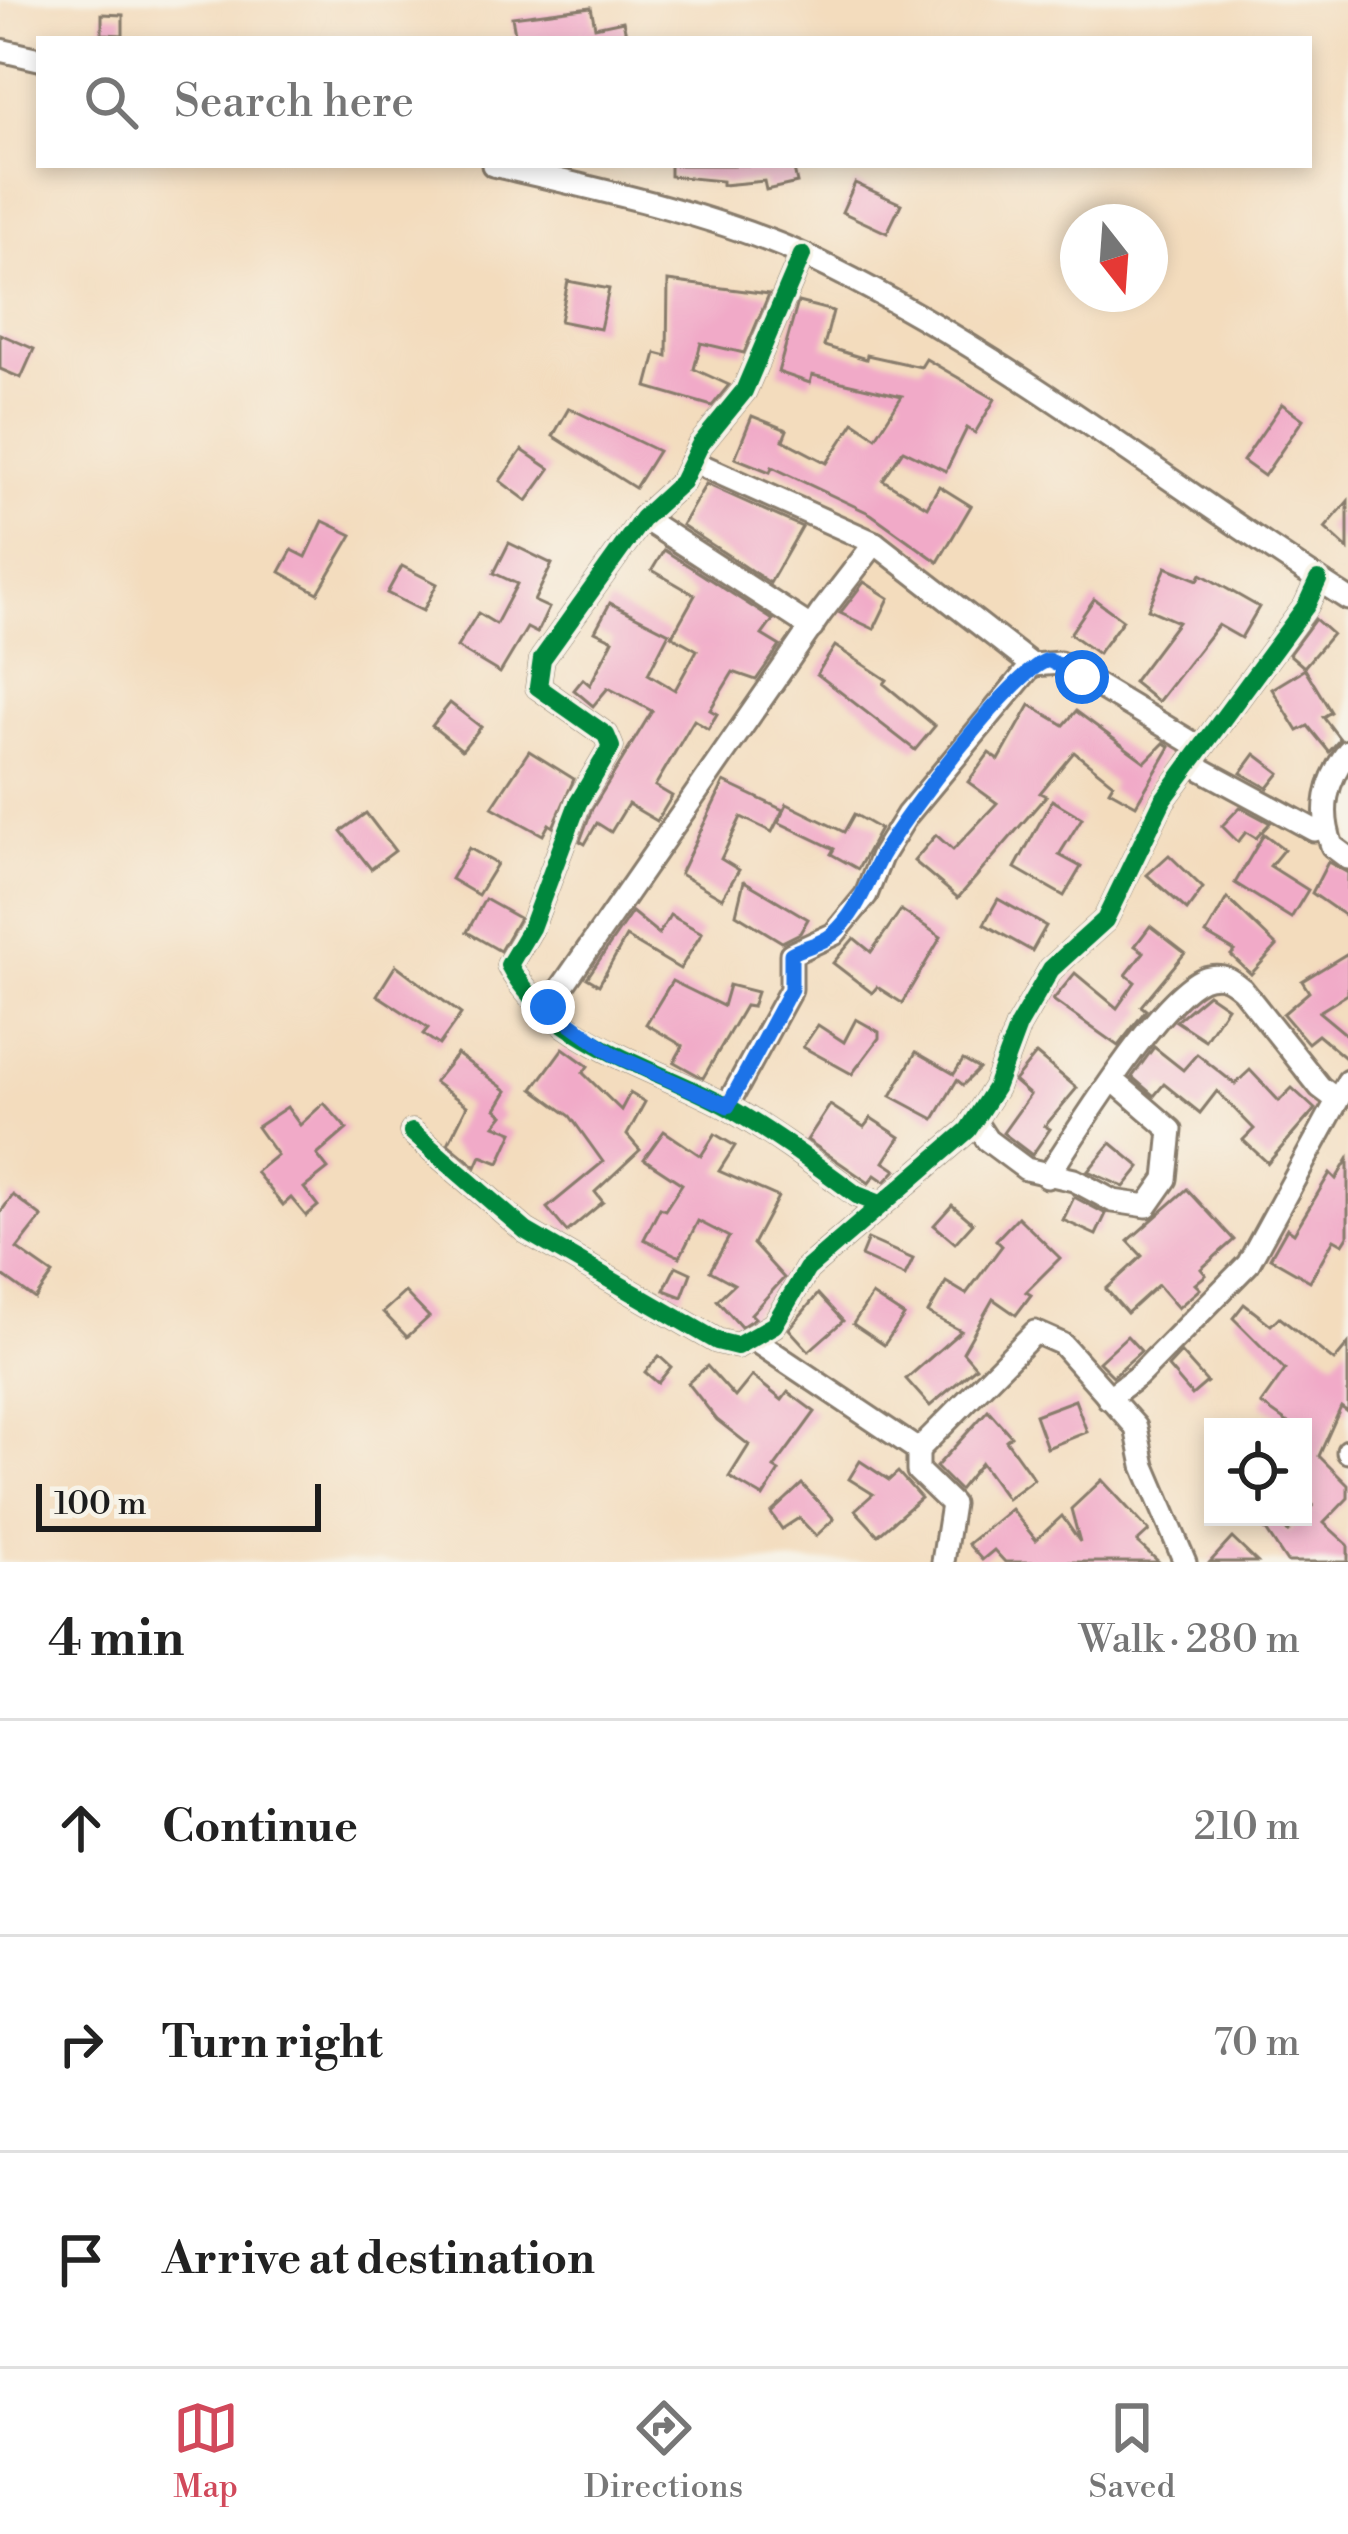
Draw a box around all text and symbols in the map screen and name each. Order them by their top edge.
search box [36,36,1312,168]
icon: search [78,69,144,135]
text: Search here [174,74,414,131]
north arrow [1060,204,1168,312]
route start [1055,650,1109,704]
route end [521,980,575,1034]
map controls [1204,1418,1312,1526]
button: locate [1204,1418,1312,1526]
scale bar [36,1478,321,1531]
text: 100 m [54,1484,147,1525]
text: 4 min [48,1608,184,1672]
text: Walk · 280 m [1079,1616,1300,1665]
icon: ahead [48,1795,114,1861]
text: Continue [162,1799,358,1856]
text: 210 m [1194,1803,1300,1852]
icon: right [48,2011,114,2077]
text: Turn right [162,2015,383,2072]
text: 70 m [1213,2019,1300,2068]
icon: arrive [48,2227,114,2293]
text: Arrive at destination [162,2231,595,2288]
tab: Map [173,2395,239,2508]
tab: Directions [584,2395,743,2508]
tab: Saved [1089,2395,1175,2508]

